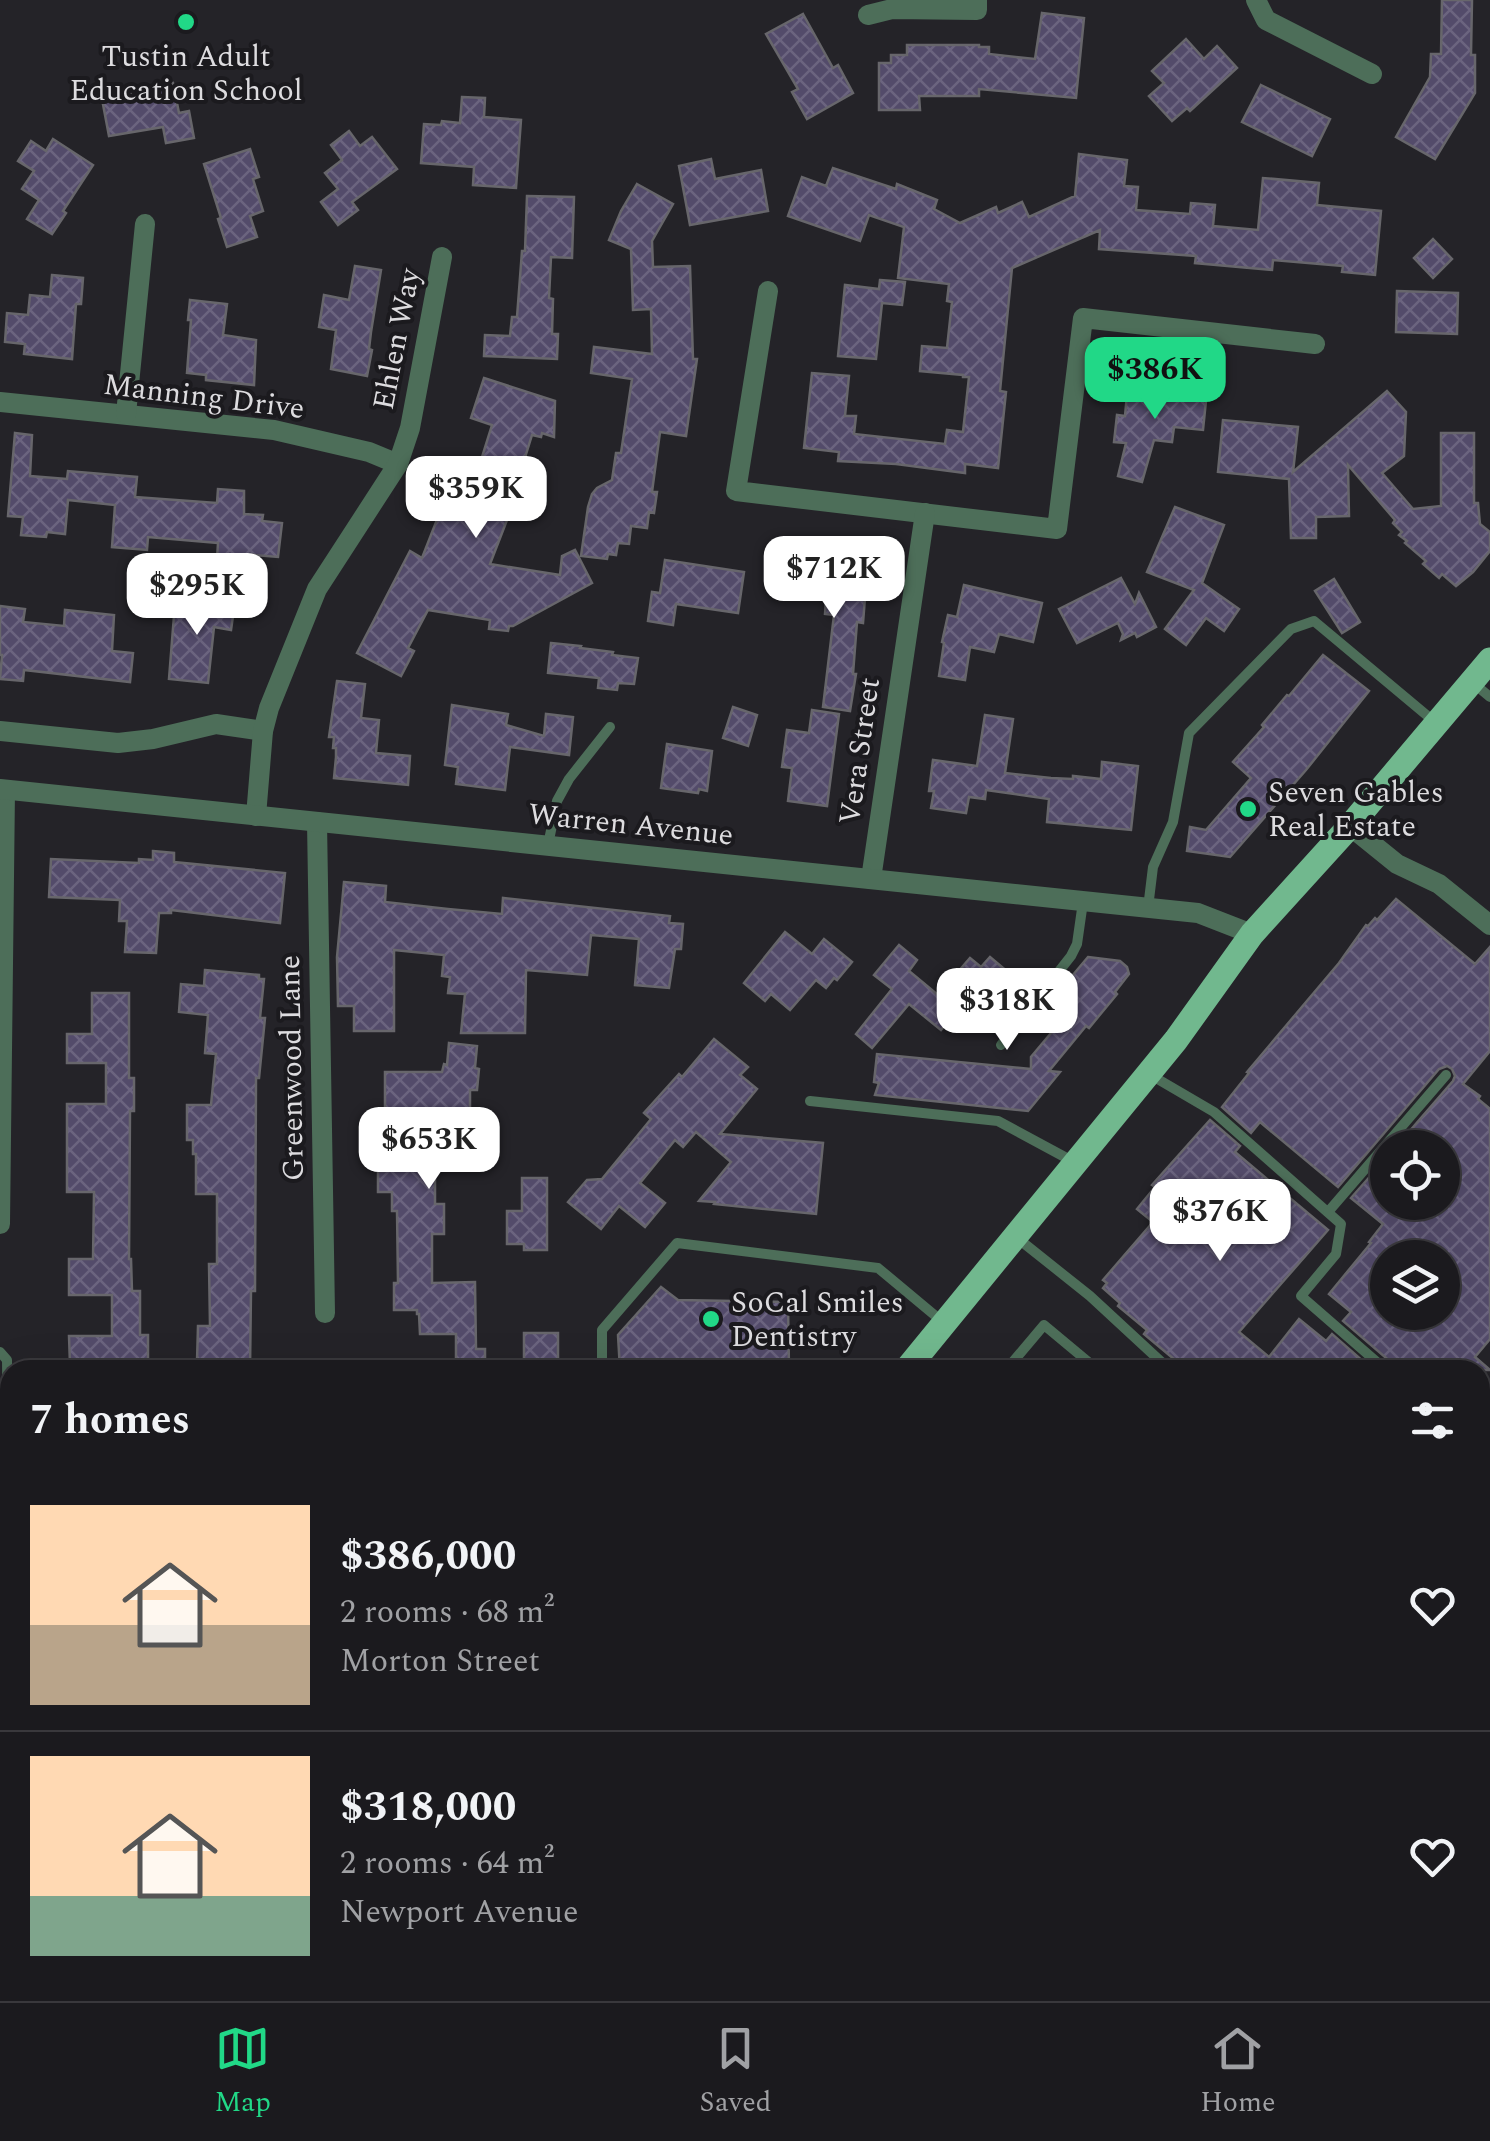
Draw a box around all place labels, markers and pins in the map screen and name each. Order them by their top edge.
marker: Tustin Adult Education School [175,11,197,33]
place label: Tustin Adult Education School [69,34,303,114]
pin: $386K [1085,337,1225,422]
pin: $359K [406,456,546,541]
pin: $712K [764,536,904,621]
pin: $295K [127,553,267,638]
place label: Seven Gables Real Estate [1268,770,1444,850]
marker: Seven Gables Real Estate [1237,798,1259,820]
pin: $318K [937,968,1077,1053]
pin: $653K [359,1107,499,1192]
pin: $376K [1150,1179,1290,1264]
place label: SoCal Smiles Dentistry [731,1280,904,1360]
marker: SoCal Smiles Dentistry [700,1308,722,1330]

